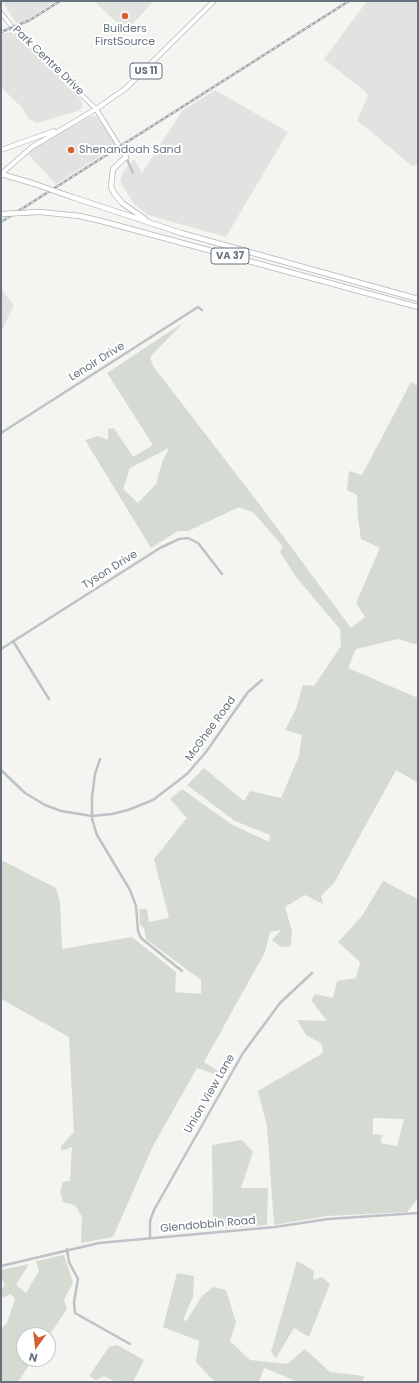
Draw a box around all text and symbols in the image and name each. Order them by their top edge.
marker: Builders FirstSource [120,11,130,21]
place label: Builders FirstSource [95,22,155,48]
street label: Park Centre Drive [9,23,87,99]
road number: US 11 [130,63,162,79]
place label: Shenandoah Sand [79,143,181,157]
marker: Shenandoah Sand [66,145,76,155]
road number: VA 37 [211,248,249,264]
street label: Lenoir Drive [67,340,127,384]
street label: Tyson Drive [80,548,140,592]
street label: McGhee Road [183,694,239,764]
street label: Union View Lane [182,1052,238,1136]
street label: Glendobbin Road [160,1214,256,1236]
north arrow [16,1327,56,1367]
text: N [27,1349,39,1366]

